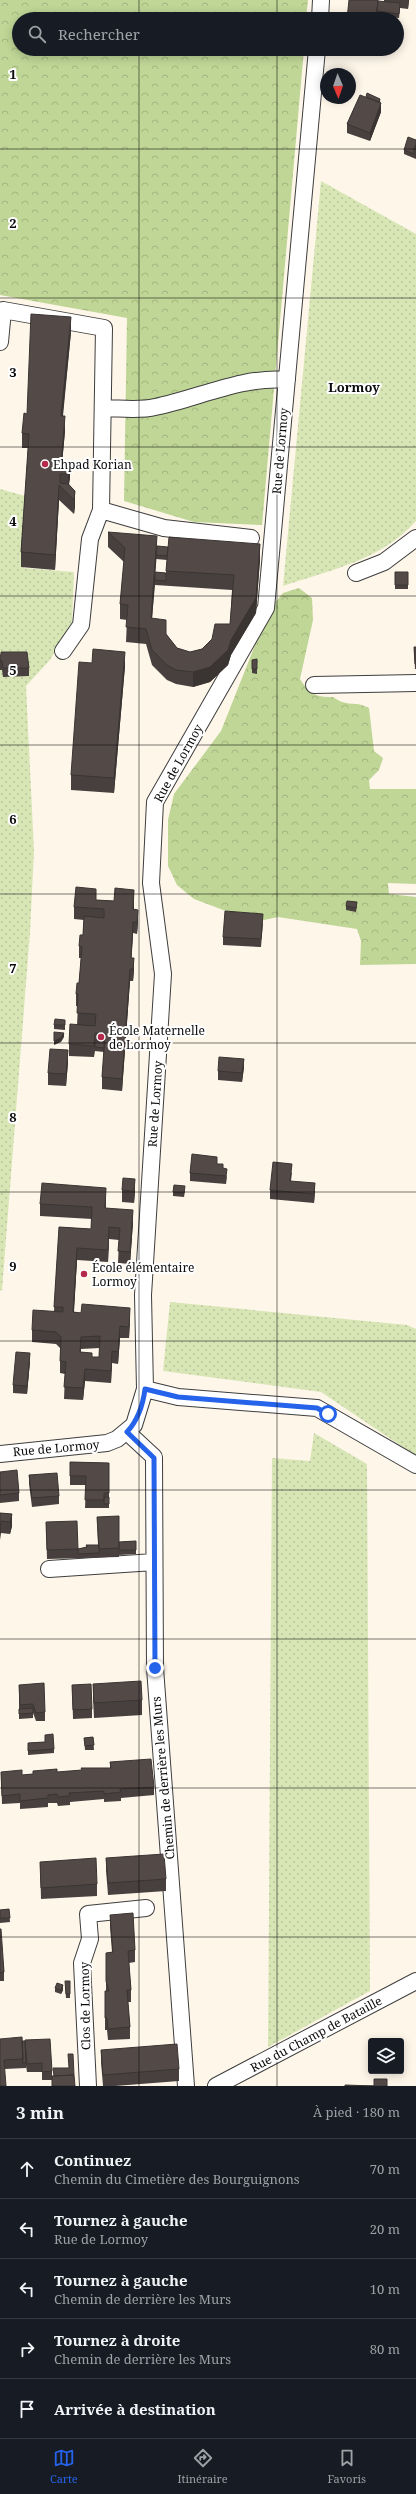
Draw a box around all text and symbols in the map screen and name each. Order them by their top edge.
search box [12,12,404,56]
icon: search [26,23,48,45]
text: Rechercher [58,24,140,44]
text: 1 [9,65,17,83]
north arrow [320,68,356,104]
text: 2 [9,214,17,232]
text: 3 [9,363,17,381]
district label: Lormoy [328,378,380,396]
street label: Rue de Lormoy [268,407,292,495]
place label: Ehpad Korian [53,456,132,473]
marker: Ehpad Korian [40,459,50,469]
text: 4 [9,512,17,530]
text: 5 [9,661,17,679]
street label: Rue de Lormoy [150,721,207,805]
text: 6 [9,810,17,828]
text: 7 [9,959,17,977]
place label: École Maternelle de Lormoy [109,1022,205,1053]
marker: École Maternelle de Lormoy [96,1032,106,1042]
street label: Rue de Lormoy [143,1060,167,1148]
text: 8 [9,1108,17,1126]
text: 9 [9,1257,17,1275]
place label: École élémentaire Lormoy [92,1259,195,1290]
marker: École élémentaire Lormoy [79,1269,89,1279]
route start [319,1405,337,1423]
street label: Rue de Lormoy [12,1436,100,1460]
route end [146,1659,164,1677]
street label: Chemin de derrière les Murs [147,1696,179,1860]
street label: Clos de Lormoy [76,1961,94,2050]
street label: Rue du Champ de Bataille [247,1992,385,2076]
map controls [368,2038,404,2074]
button: layers [368,2038,404,2074]
text: 3 min [16,2101,64,2124]
text: À pied · 180 m [313,2103,400,2121]
text: Continuez [54,2150,131,2170]
icon: ahead [16,2158,38,2180]
text: 70 m [370,2160,400,2178]
text: Chemin du Cimetière des Bourguignons [54,2170,300,2188]
text: Tournez à gauche [54,2210,188,2230]
icon: left [16,2218,38,2240]
text: 20 m [370,2220,400,2238]
text: Rue de Lormoy [54,2230,148,2248]
text: Tournez à gauche [54,2270,188,2290]
icon: left [16,2278,38,2300]
text: 10 m [370,2280,400,2298]
text: Chemin de derrière les Murs [54,2290,231,2308]
text: Tournez à droite [54,2330,180,2350]
icon: right [16,2338,38,2360]
text: 80 m [370,2340,400,2358]
text: Chemin de derrière les Murs [54,2350,231,2368]
icon: arrive [16,2398,38,2420]
text: Arrivée à destination [54,2399,216,2419]
tab: Carte [50,2447,78,2486]
tab: Itinéraire [178,2447,228,2486]
tab: Favoris [327,2447,366,2486]

